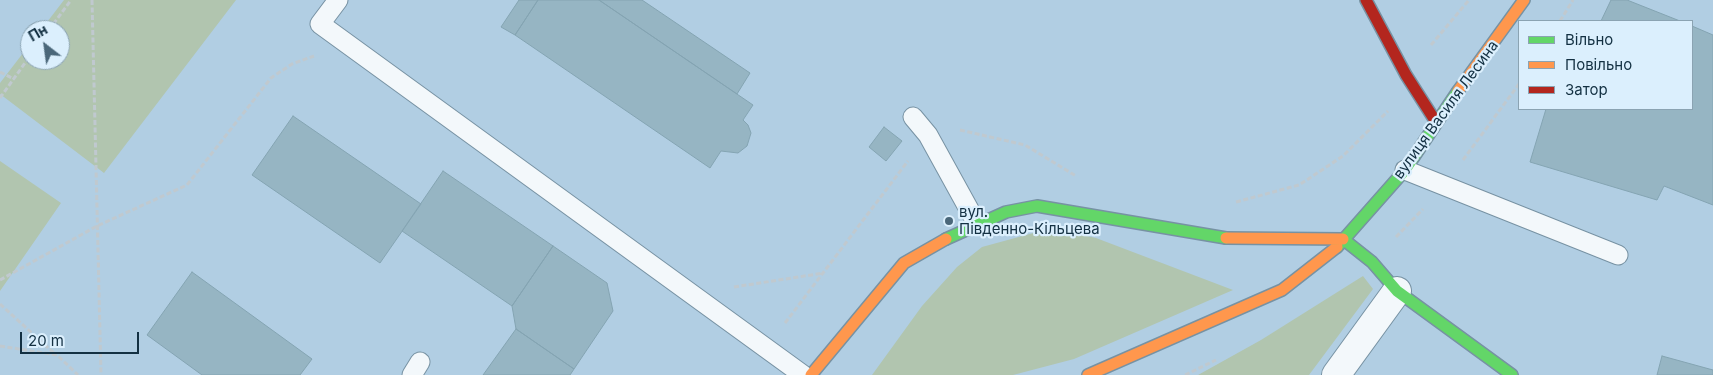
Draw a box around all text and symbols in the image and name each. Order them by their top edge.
north arrow [20,20,70,70]
text: Пн [25,20,50,45]
legend [1518,20,1693,110]
text: Вільно [1565,30,1613,49]
street label: вулиця Василя Лесина [1390,37,1502,183]
text: Повільно [1565,55,1632,74]
text: Затор [1565,80,1608,99]
place label: вул. Південно-Кільцева [959,203,1100,238]
marker: вул. Південно-Кільцева [943,215,955,227]
scale bar [22,322,141,354]
text: 20 m [28,331,64,350]

